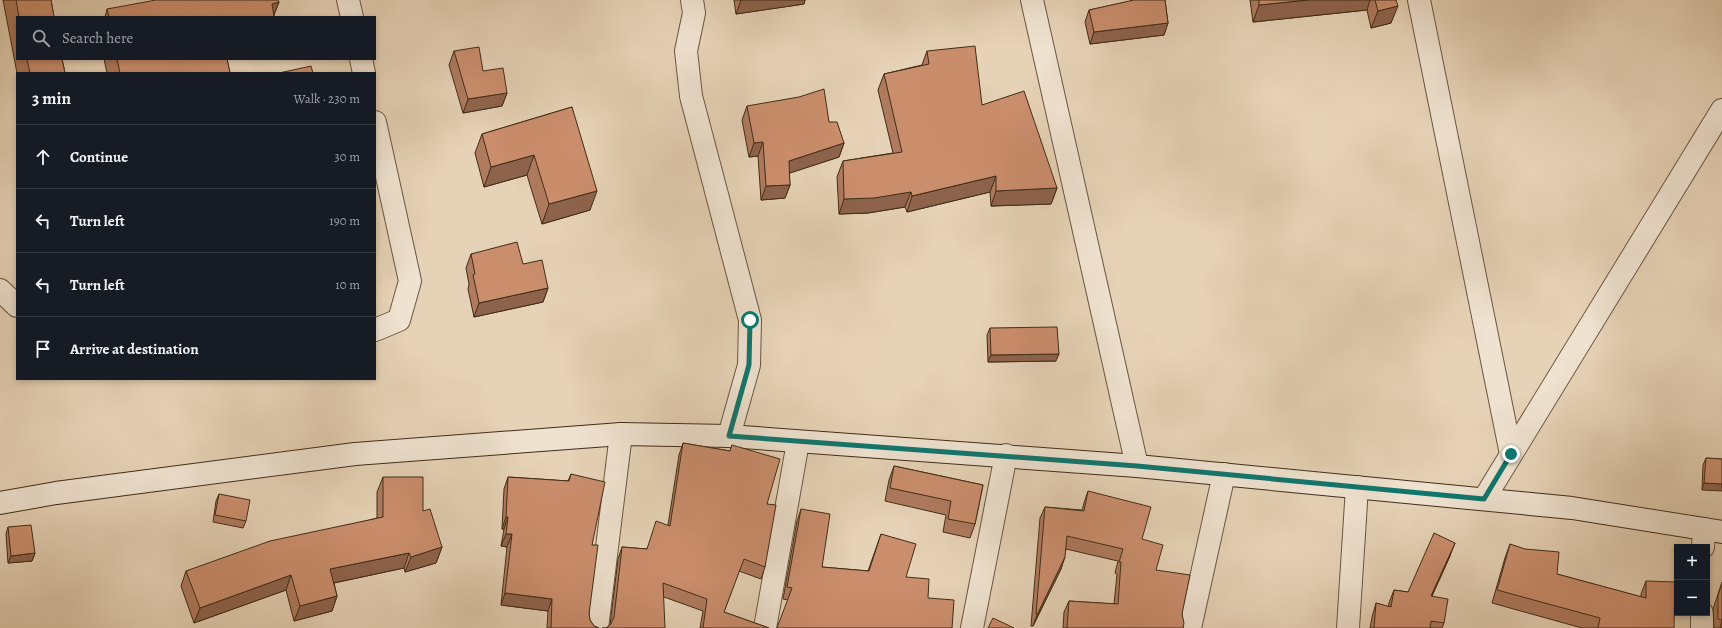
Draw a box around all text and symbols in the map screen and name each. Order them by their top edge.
search box [16,16,376,60]
icon: search [30,27,52,49]
text: Search here [62,28,133,48]
text: 3 min [32,87,71,110]
text: Walk · 230 m [294,90,360,107]
icon: ahead [32,146,54,168]
text: Continue [70,147,128,167]
text: 30 m [334,148,360,165]
icon: left [32,210,54,232]
text: Turn left [70,211,125,231]
text: 190 m [329,212,360,229]
icon: left [32,274,54,296]
text: Turn left [70,275,125,295]
text: 10 m [335,276,360,293]
route start [741,311,759,329]
icon: arrive [32,338,54,360]
text: Arrive at destination [70,339,199,359]
route end [1502,445,1520,463]
map controls [1674,544,1710,616]
button: + [1674,544,1710,580]
button: − [1674,580,1710,616]

